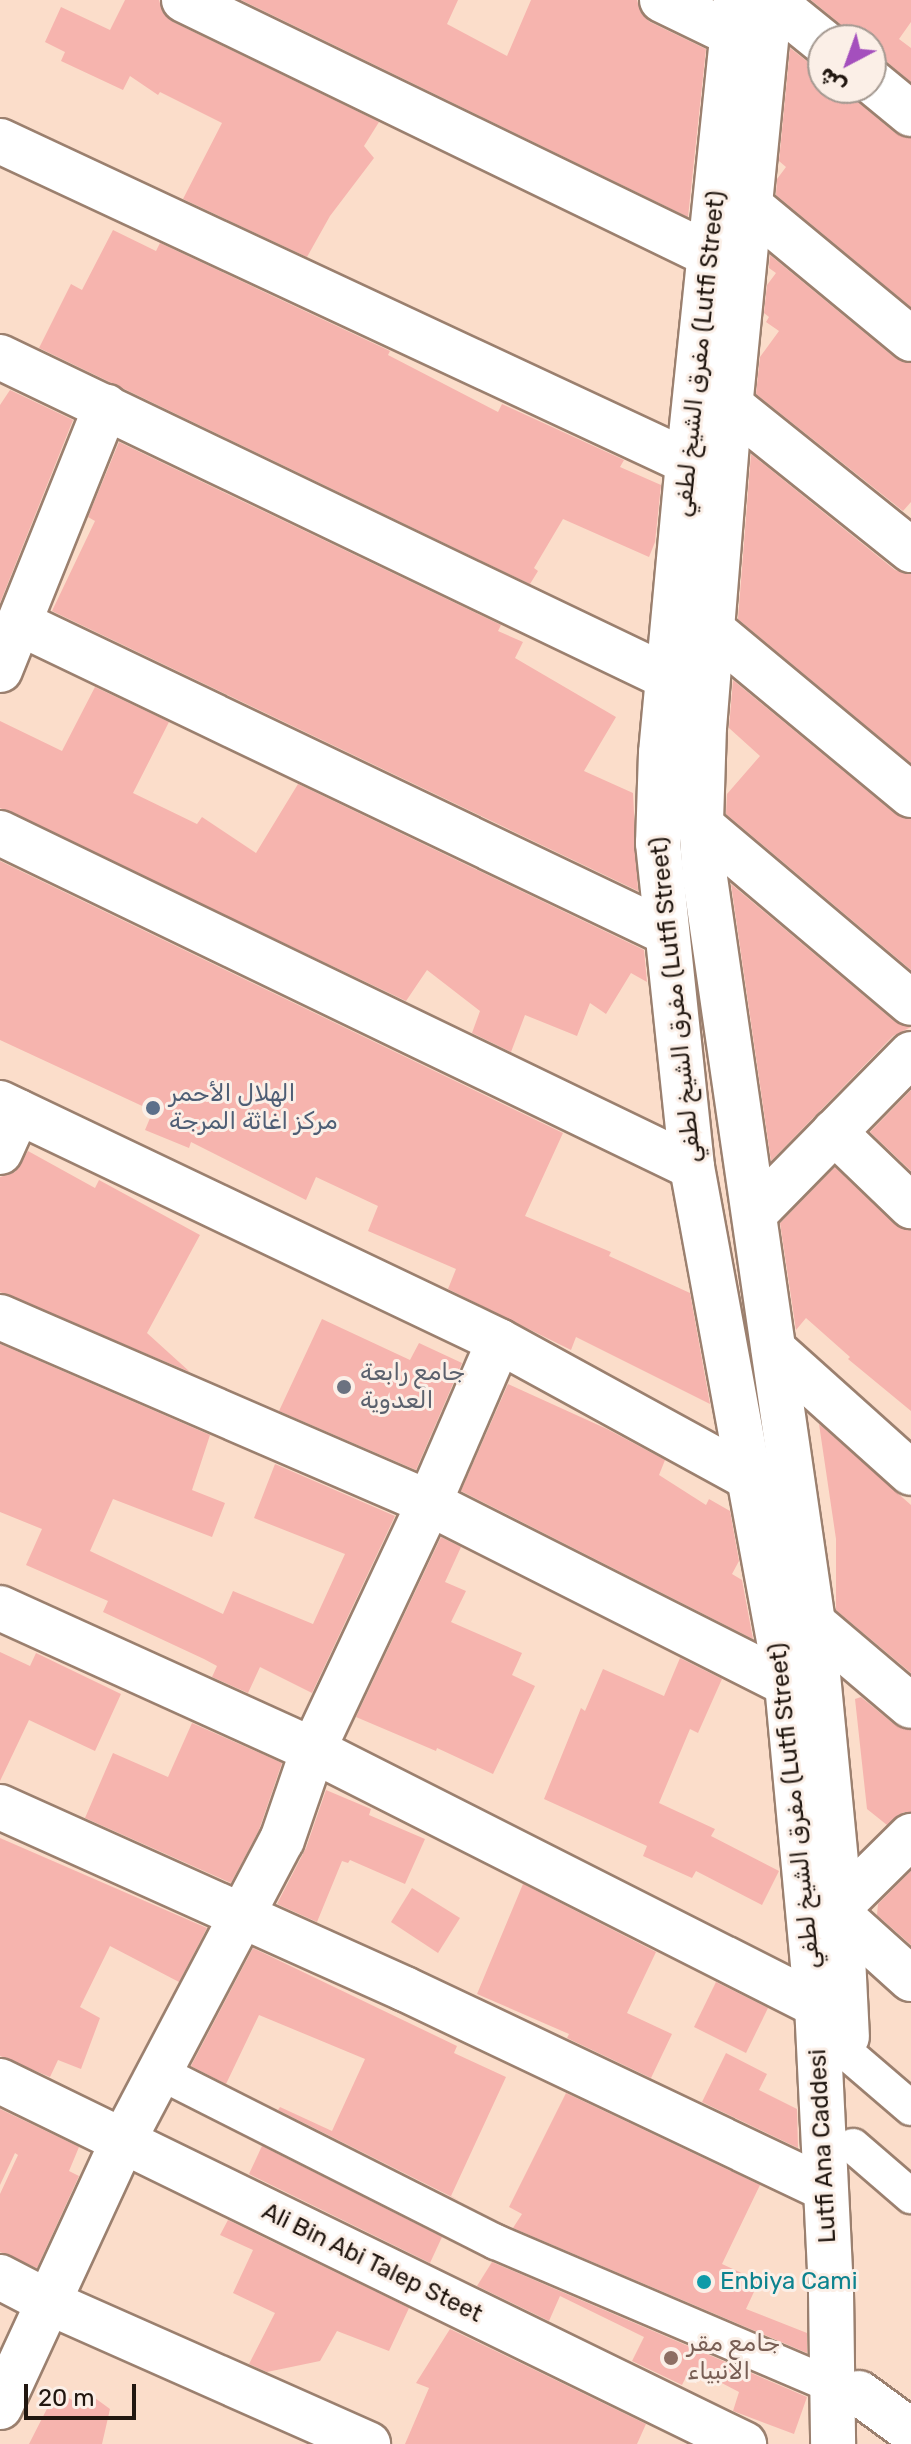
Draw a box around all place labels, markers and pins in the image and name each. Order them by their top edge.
place label: الهلال الأحمر مركز اغاثة المرجة [169,1080,338,1136]
marker: الهلال الأحمر مركز اغاثة المرجة [144,1099,162,1117]
place label: جامع رابعة العدوية [360,1359,465,1415]
marker: جامع رابعة العدوية [335,1378,353,1396]
place label: Enbiya Cami [720,2268,857,2296]
marker: Enbiya Cami [695,2273,713,2291]
place label: جامع مقر الانبياء [687,2330,780,2386]
marker: جامع مقر الانبياء [662,2349,680,2367]

